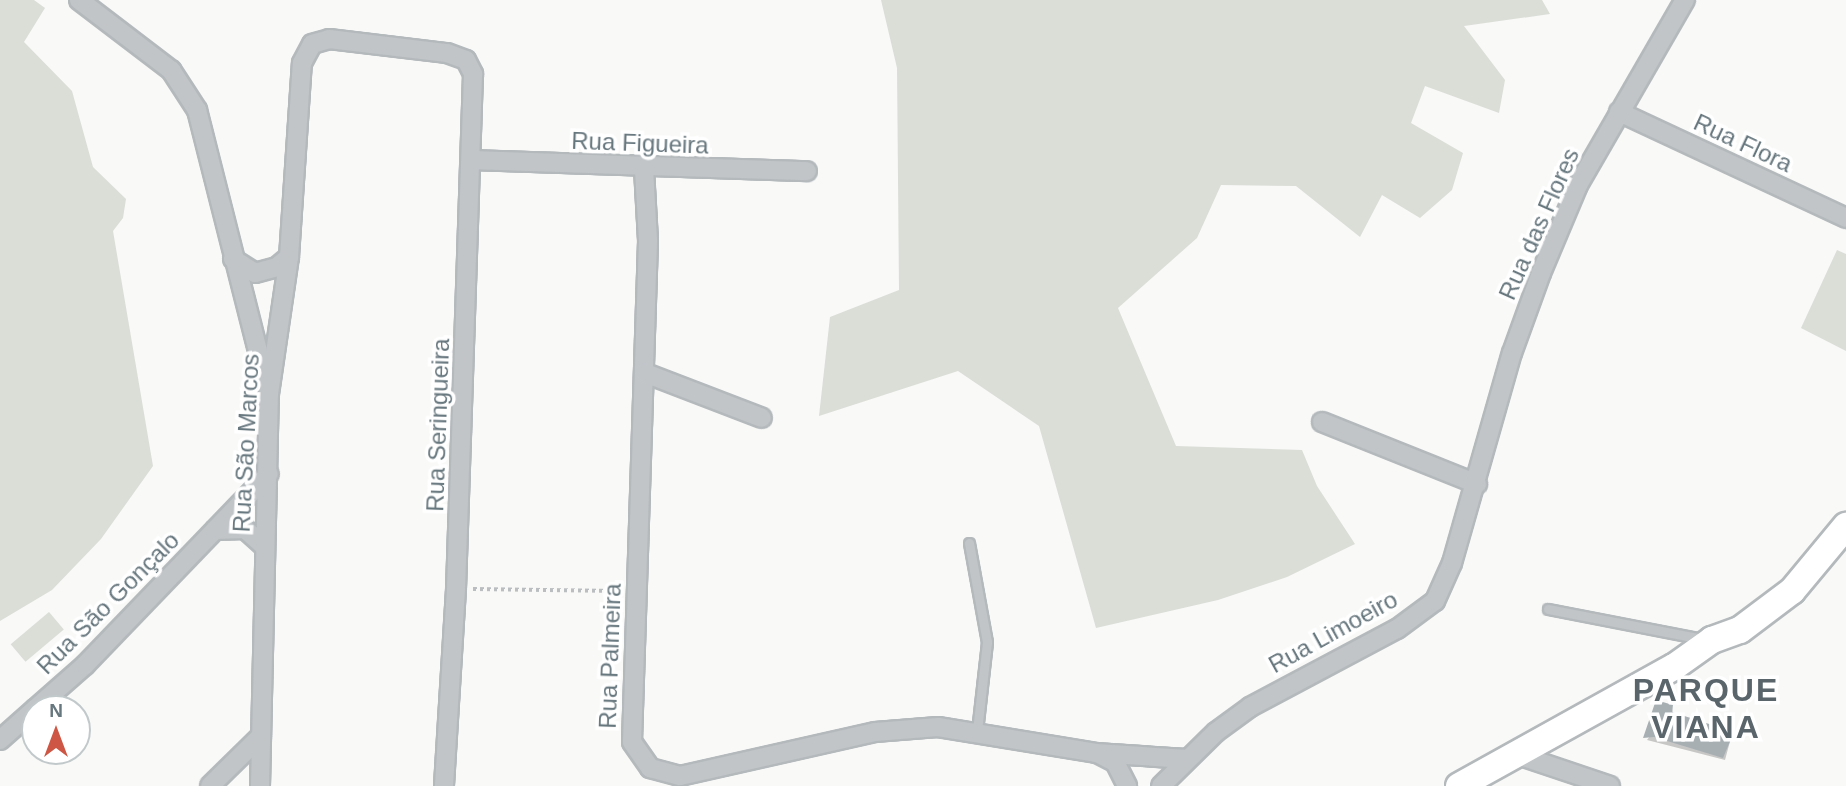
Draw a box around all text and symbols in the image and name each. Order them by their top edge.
street label: Rua Flora [1689,108,1797,178]
street label: Rua Figueira [571,126,709,160]
street label: Rua das Flores [1493,144,1585,304]
street label: Rua Seringueira [421,338,455,512]
street label: Rua São Marcos [227,353,265,533]
street label: Rua São Gonçalo [31,526,185,680]
street label: Rua Palmeira [593,583,627,729]
street label: Rua Limoeiro [1264,585,1402,679]
district label: PARQUE VIANA [1633,672,1779,747]
north arrow [21,695,91,765]
text: N [49,700,63,721]

